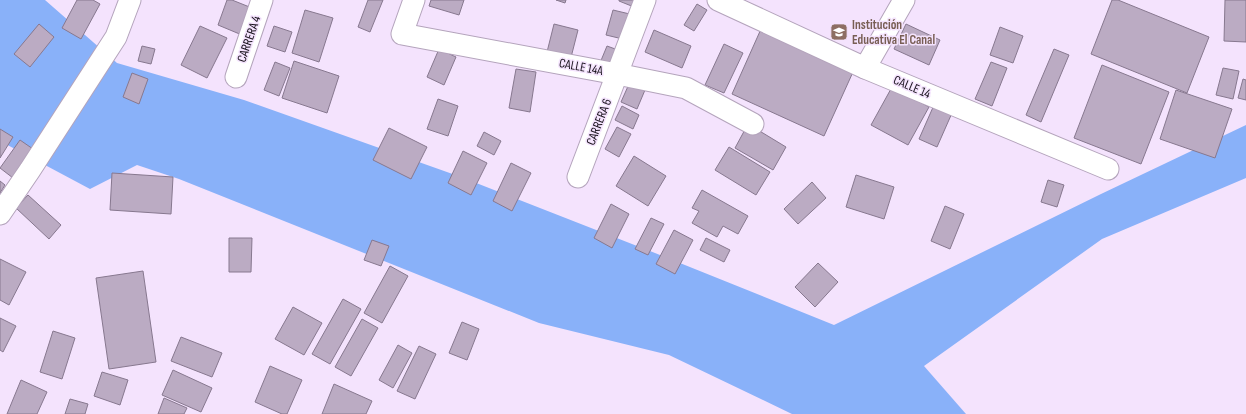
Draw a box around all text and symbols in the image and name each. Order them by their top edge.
street label: CARRERA 4 [234,13,265,64]
place label: Institución Educativa El Canal [852,17,935,48]
school or university icon: Institución Educativa El Canal [829,22,849,42]
street label: CALLE 14A [558,55,605,79]
street label: CALLE 14 [891,72,934,102]
street label: CARRERA 6 [583,96,615,147]

